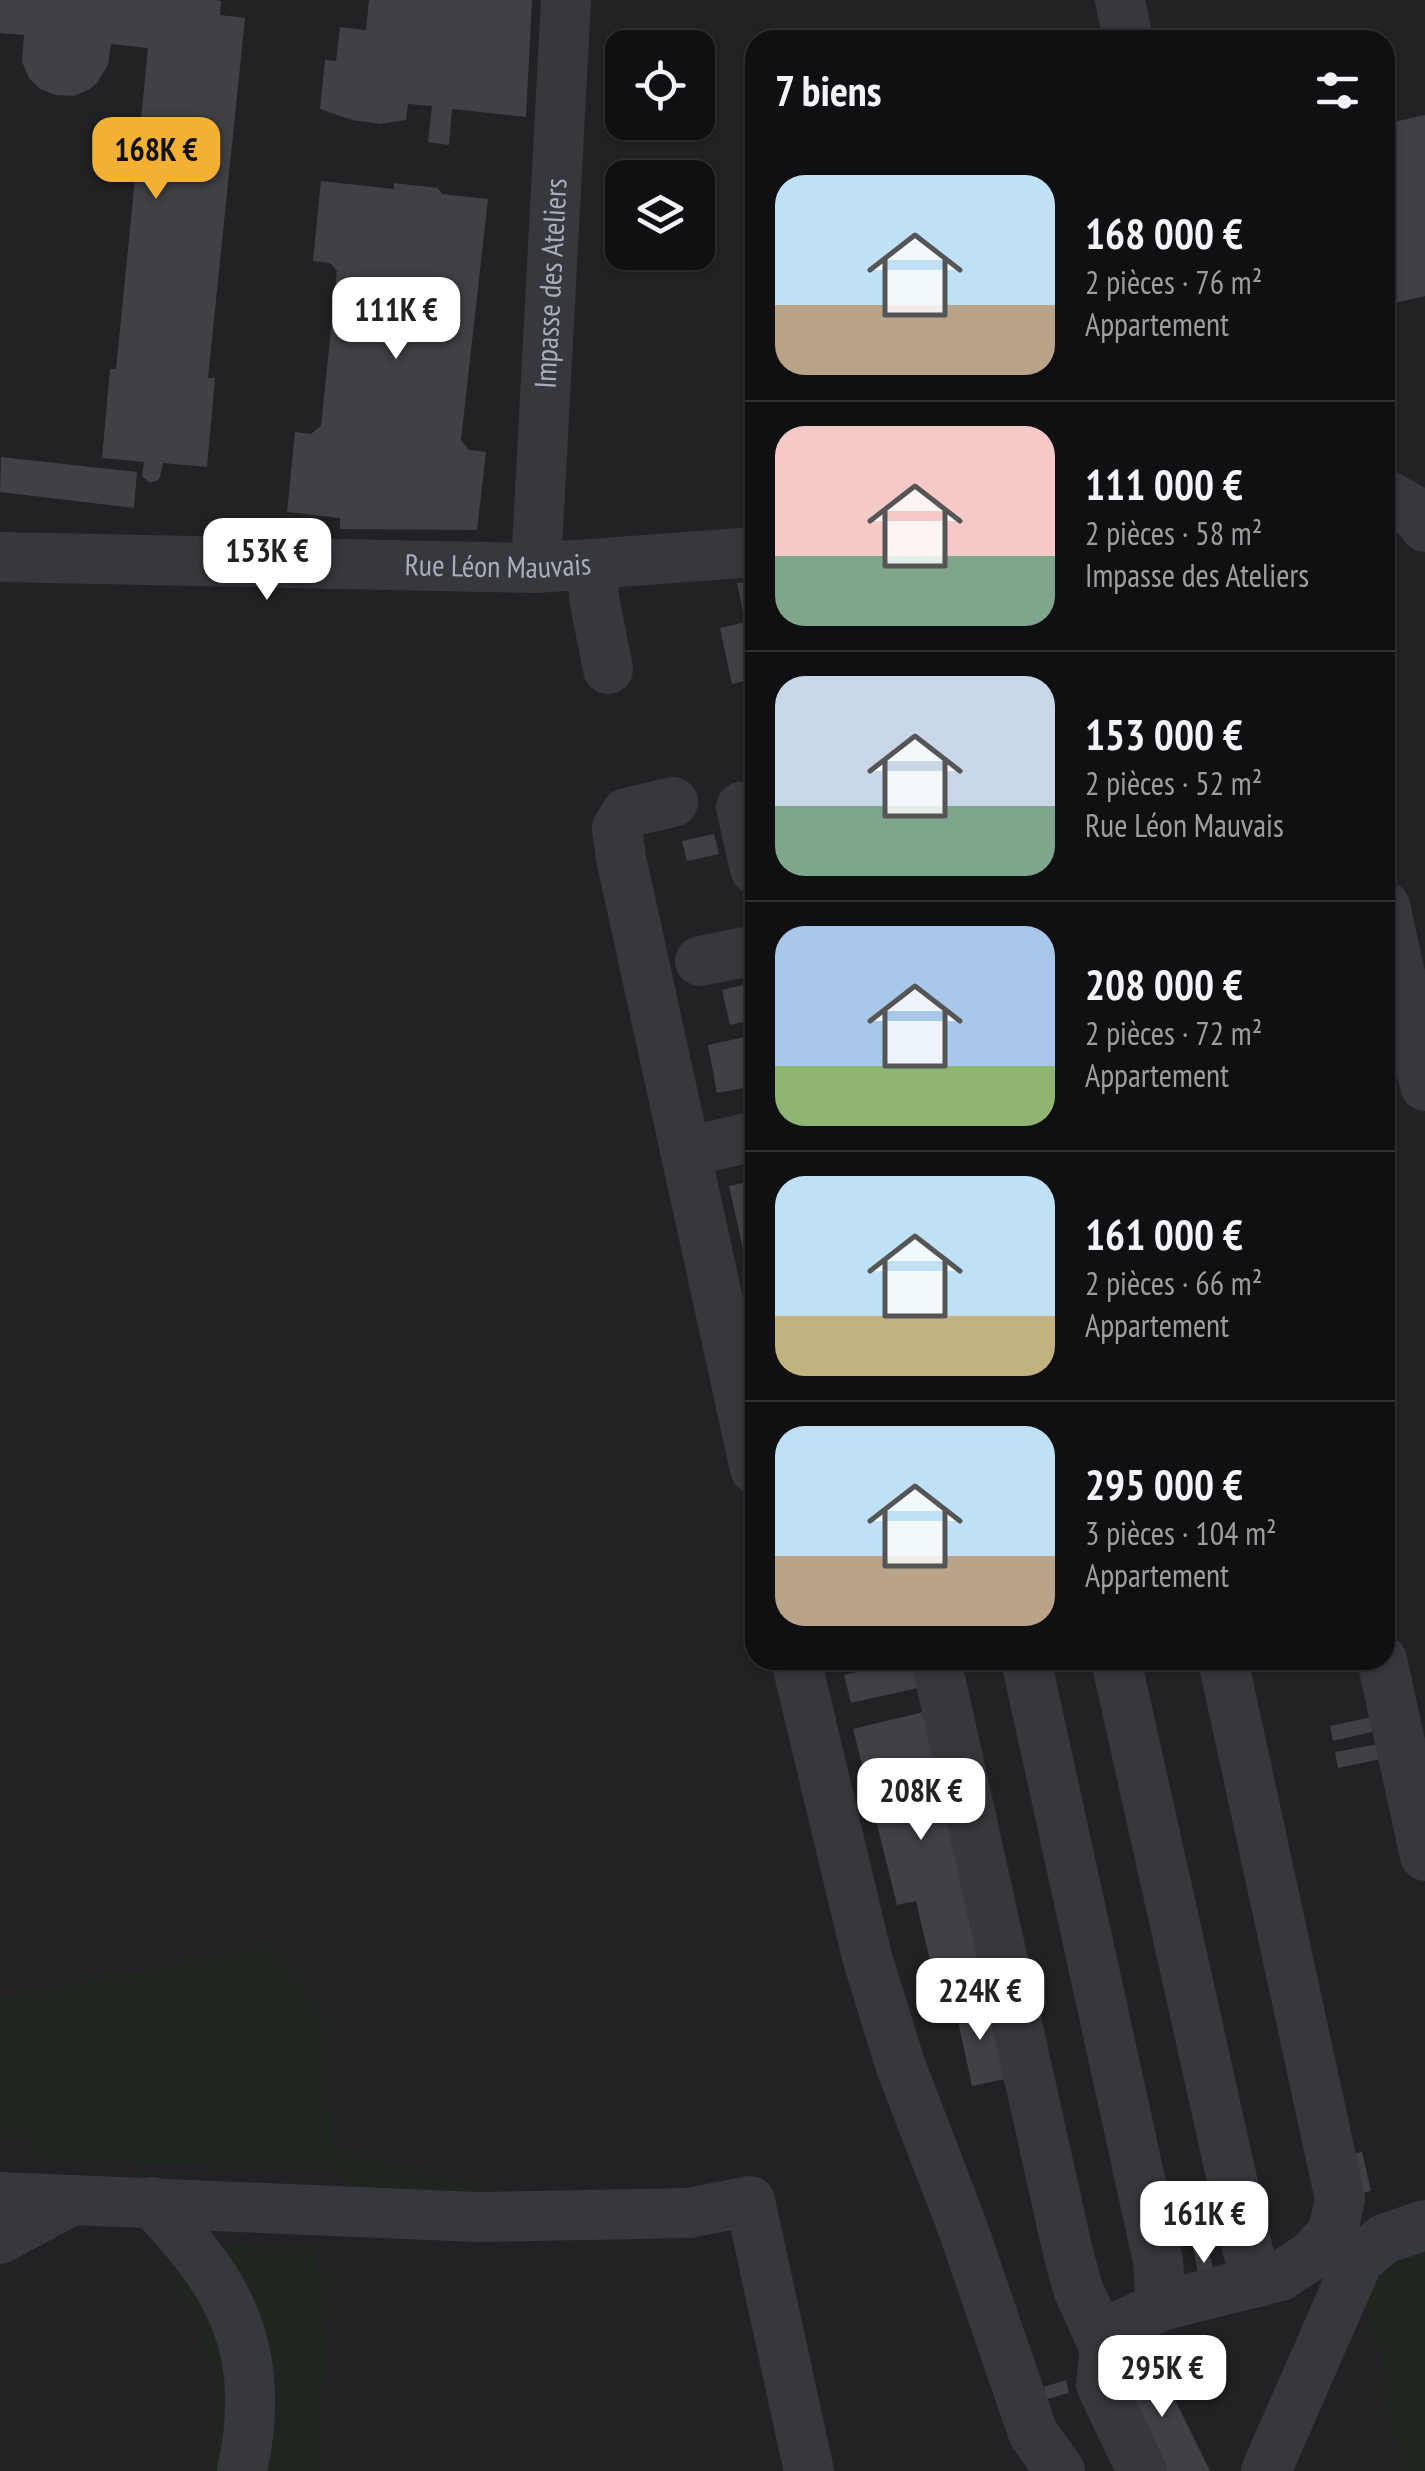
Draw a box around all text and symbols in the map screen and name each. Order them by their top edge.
map controls [605,30,715,270]
button: locate [605,30,715,140]
text: 7 biens [775,63,881,118]
icon: filters [1310,63,1365,118]
pin: 168K € [75,117,237,202]
text: 168K € [114,128,198,170]
button: layers [605,160,715,270]
street label: Impasse des Ateliers [525,177,575,389]
text: 168 000 € [1085,206,1243,261]
icon: home [855,215,975,335]
text: 2 pièces · 76 m² [1085,261,1262,303]
pin: 111K € [315,277,477,362]
text: 111K € [354,288,438,330]
text: Appartement [1085,303,1229,345]
text: 111 000 € [1085,457,1243,512]
icon: home [855,466,975,586]
text: 2 pièces · 58 m² [1085,512,1262,554]
pin: 153K € [186,518,348,603]
text: 153K € [225,529,309,571]
street label: Rue Léon Mauvais [404,543,592,586]
text: Impasse des Ateliers [1085,554,1309,596]
text: 153 000 € [1085,707,1243,762]
icon: home [855,716,975,836]
text: 2 pièces · 52 m² [1085,762,1262,804]
text: Rue Léon Mauvais [1085,804,1284,846]
text: 208 000 € [1085,957,1243,1012]
icon: home [855,966,975,1086]
text: 2 pièces · 72 m² [1085,1012,1262,1054]
text: Appartement [1085,1054,1229,1096]
text: 161 000 € [1085,1207,1243,1262]
icon: home [855,1216,975,1336]
text: 2 pièces · 66 m² [1085,1262,1262,1304]
text: Appartement [1085,1304,1229,1346]
text: 295 000 € [1085,1457,1243,1512]
icon: home [855,1466,975,1586]
text: 3 pièces · 104 m² [1085,1512,1277,1554]
text: Appartement [1085,1554,1229,1596]
pin: 208K € [840,1758,1002,1843]
text: 208K € [879,1769,963,1811]
pin: 224K € [899,1958,1061,2043]
text: 224K € [938,1969,1022,2011]
pin: 161K € [1123,2181,1285,2266]
text: 161K € [1162,2192,1246,2234]
pin: 295K € [1081,2335,1243,2420]
text: 295K € [1120,2346,1204,2388]

